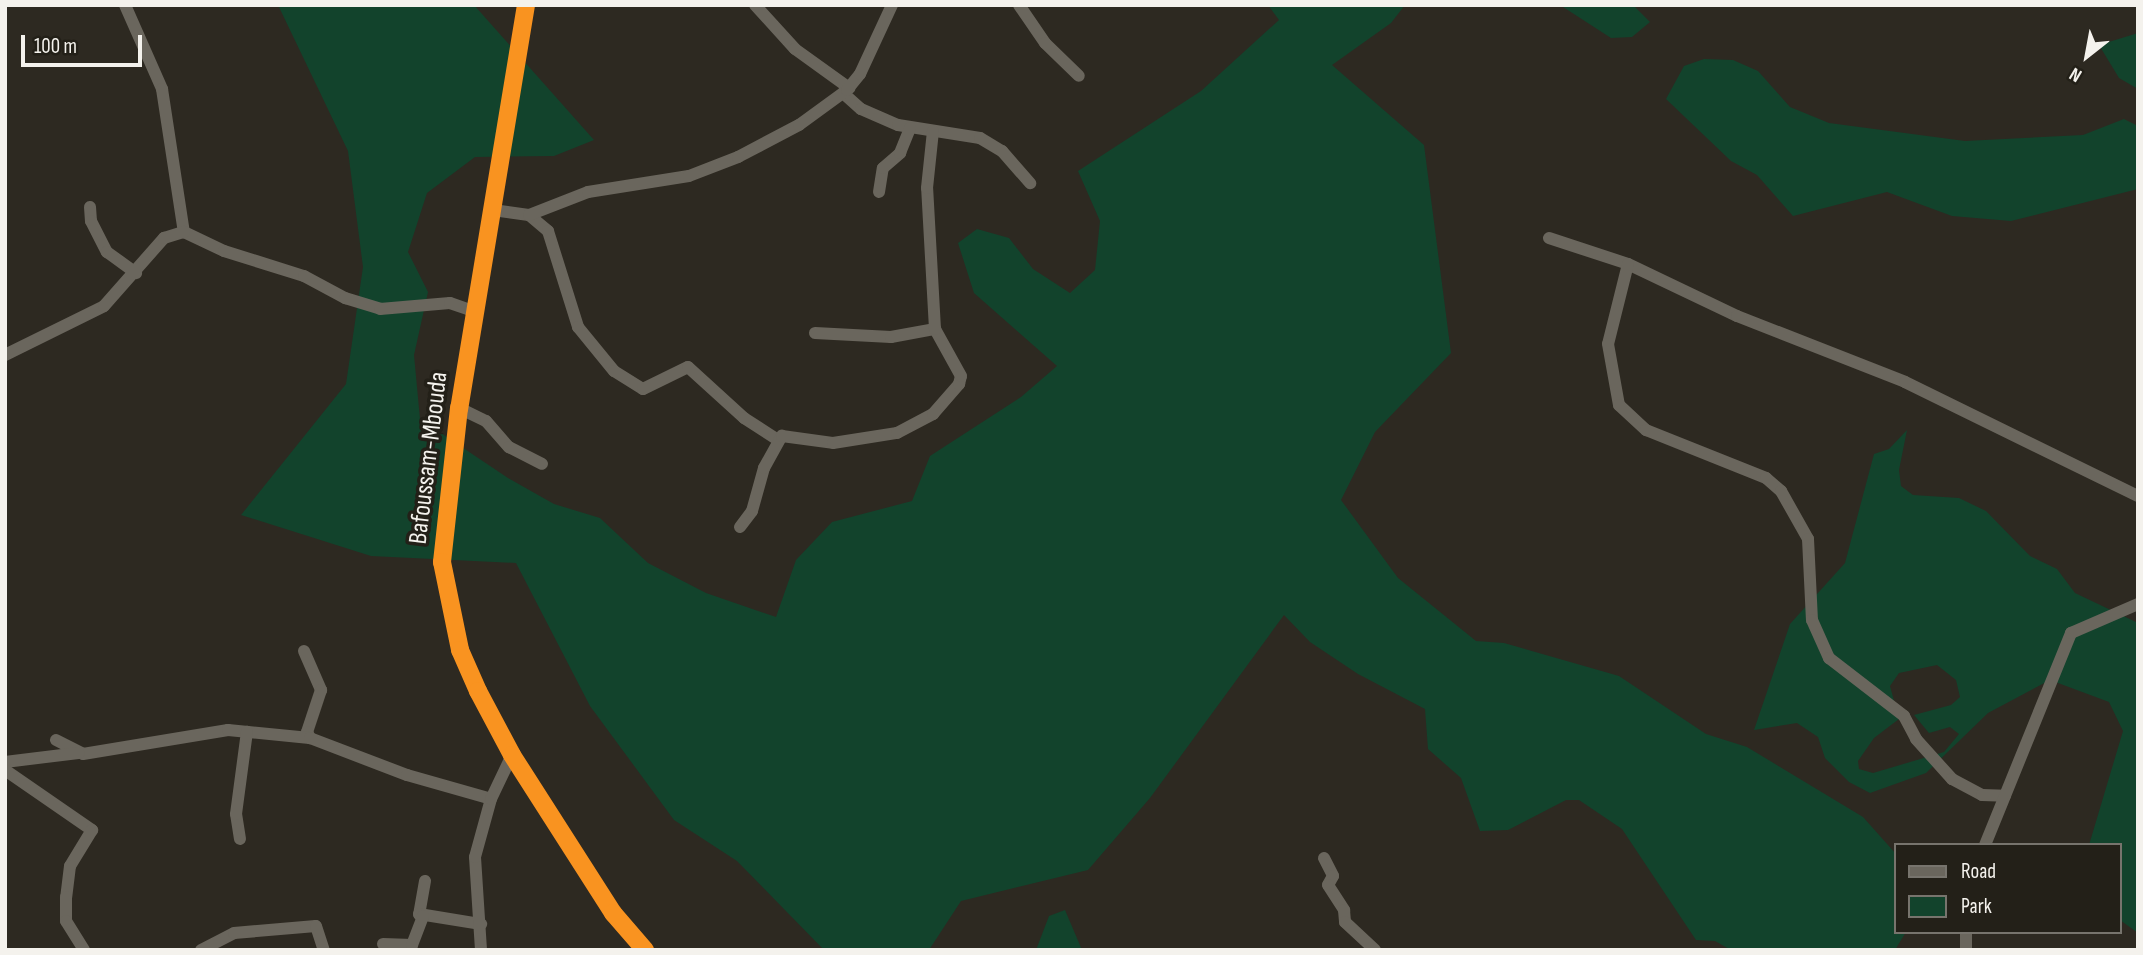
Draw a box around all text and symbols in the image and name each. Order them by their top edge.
scale bar [24,21,145,65]
north arrow [2052,21,2122,91]
text: 100 m [34,34,77,59]
text: N [2066,62,2086,87]
street label: Bafoussam-Mbouda [403,370,455,546]
legend [1895,843,2122,934]
text: Road [1961,859,1996,884]
text: Park [1961,894,1992,919]

